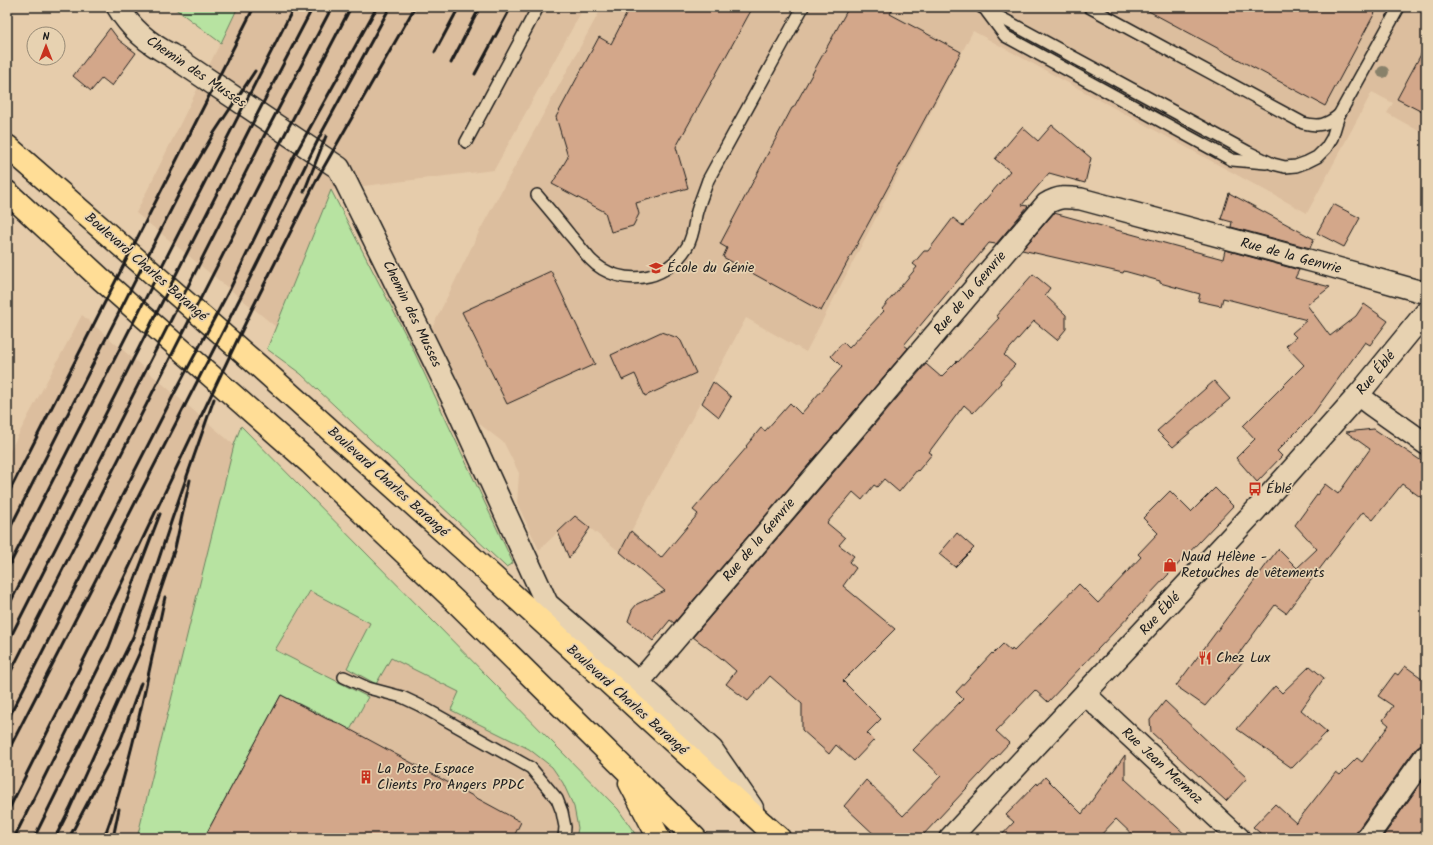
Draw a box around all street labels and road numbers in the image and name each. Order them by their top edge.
street label: Chemin des Musses [142,30,251,114]
street label: Boulevard Charles Barangé [80,207,213,327]
street label: Rue de la Genvrie [1238,232,1345,280]
street label: Rue de la Genvrie [928,246,1012,340]
street label: Chemin des Musses [377,257,447,371]
street label: Rue Éblé [1351,345,1402,400]
street label: Boulevard Charles Barangé [322,421,454,543]
street label: Rue de la Genvrie [717,493,801,587]
street label: Rue Éblé [1134,587,1186,640]
street label: Boulevard Charles Barangé [561,639,693,761]
street label: Rue Jean Mermoz [1116,722,1208,810]

